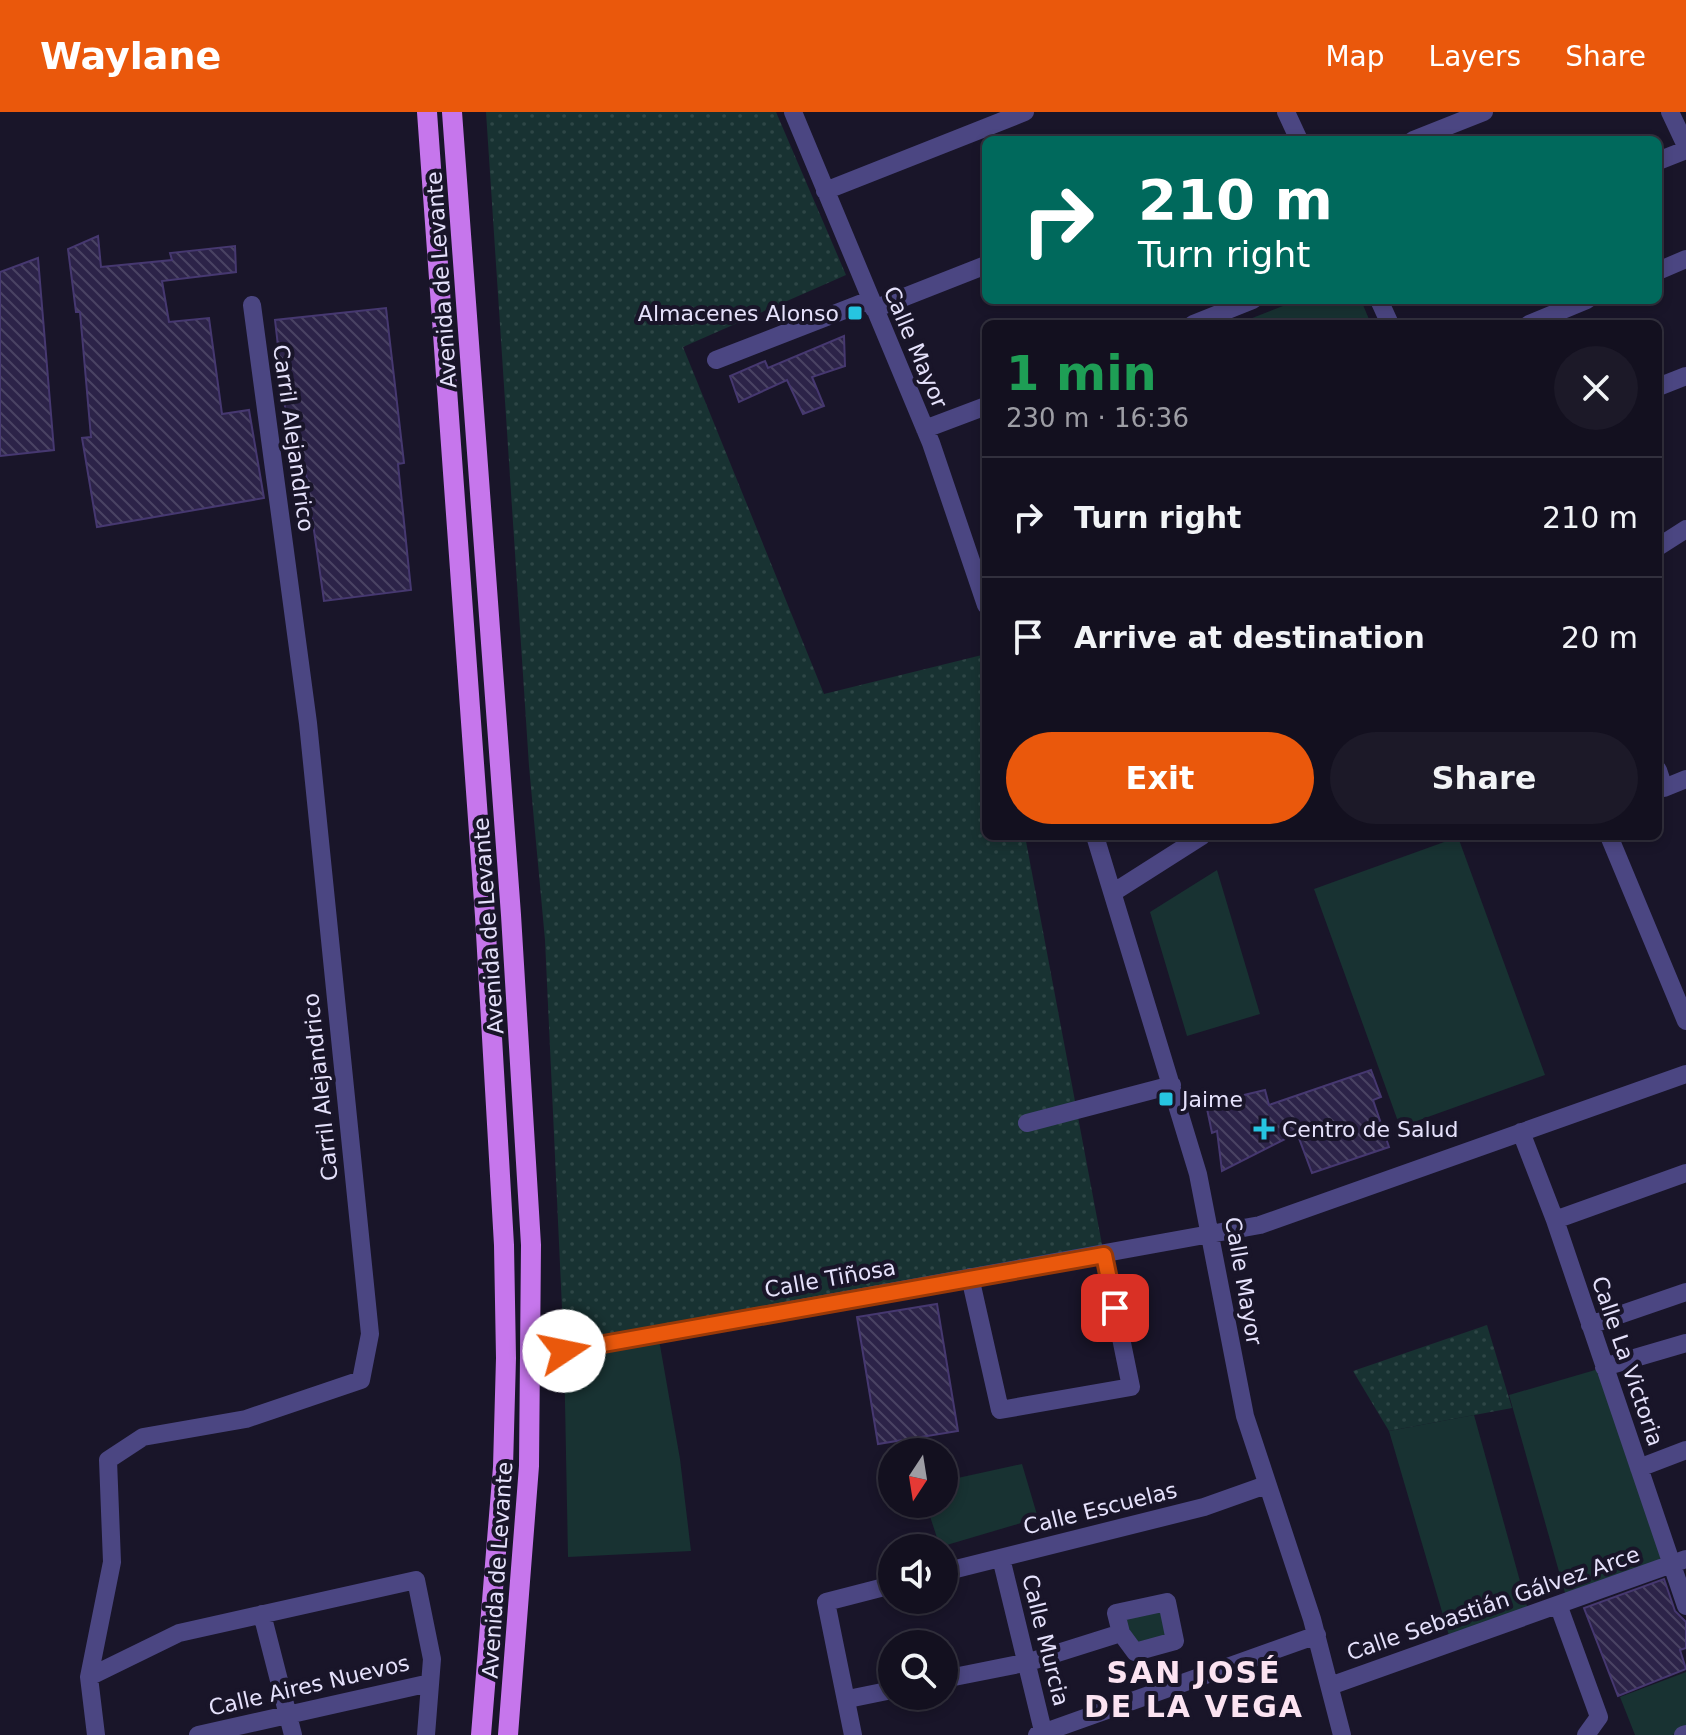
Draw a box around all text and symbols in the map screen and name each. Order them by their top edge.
text: Waylane [40,34,221,78]
text: Map [1325,40,1385,73]
text: Layers [1429,40,1521,73]
text: Share [1565,40,1646,73]
text: 210 m [1138,167,1333,232]
icon: right [1006,168,1110,272]
street label: Avenida de Levante [421,171,462,389]
text: Turn right [1138,234,1310,275]
street label: Calle Mayor [879,283,953,413]
place label: Almacenes Alonso [638,301,839,326]
marker: Almacenes Alonso [846,304,864,322]
street label: Carril Alejandrico [268,343,319,533]
text: 1 min [1006,345,1157,401]
button: close [1554,346,1638,430]
text: 230 m · 16:36 [1006,403,1189,433]
icon: right [1006,495,1050,539]
text: Turn right [1074,500,1241,535]
text: 210 m [1542,500,1638,535]
icon: arrive [1006,615,1050,659]
text: Arrive at destination [1074,620,1425,655]
text: 20 m [1561,620,1638,655]
button: Exit [1006,732,1314,824]
button: Share [1330,732,1638,824]
street label: Avenida de Levante [468,817,509,1035]
street label: Carril Alejandrico [298,992,343,1182]
place label: Jaime [1180,1087,1243,1112]
marker: Jaime [1157,1090,1175,1108]
place label: Centro de Salud [1282,1117,1458,1142]
marker: Centro de Salud [1253,1118,1275,1140]
street label: Calle Mayor [1220,1215,1267,1348]
street label: Calle Tiñosa [763,1255,898,1302]
street label: Calle La Victoria [1587,1273,1668,1449]
pin [1081,1274,1149,1342]
icon: arrive [1093,1286,1137,1330]
position arrow [522,1309,606,1393]
north arrow [878,1438,958,1518]
map controls [878,1438,958,1710]
street label: Avenida de Levante [477,1461,518,1679]
street label: Calle Escuelas [1021,1477,1180,1540]
button: sound [878,1534,958,1614]
street label: Calle Sebastián Gálvez Arce [1343,1541,1643,1665]
street label: Calle Murcia [1017,1572,1074,1709]
button: search [878,1630,958,1710]
street label: Calle Aires Nuevos [206,1650,412,1721]
district label: SAN JOSÉ DE LA VEGA [1084,1655,1304,1724]

